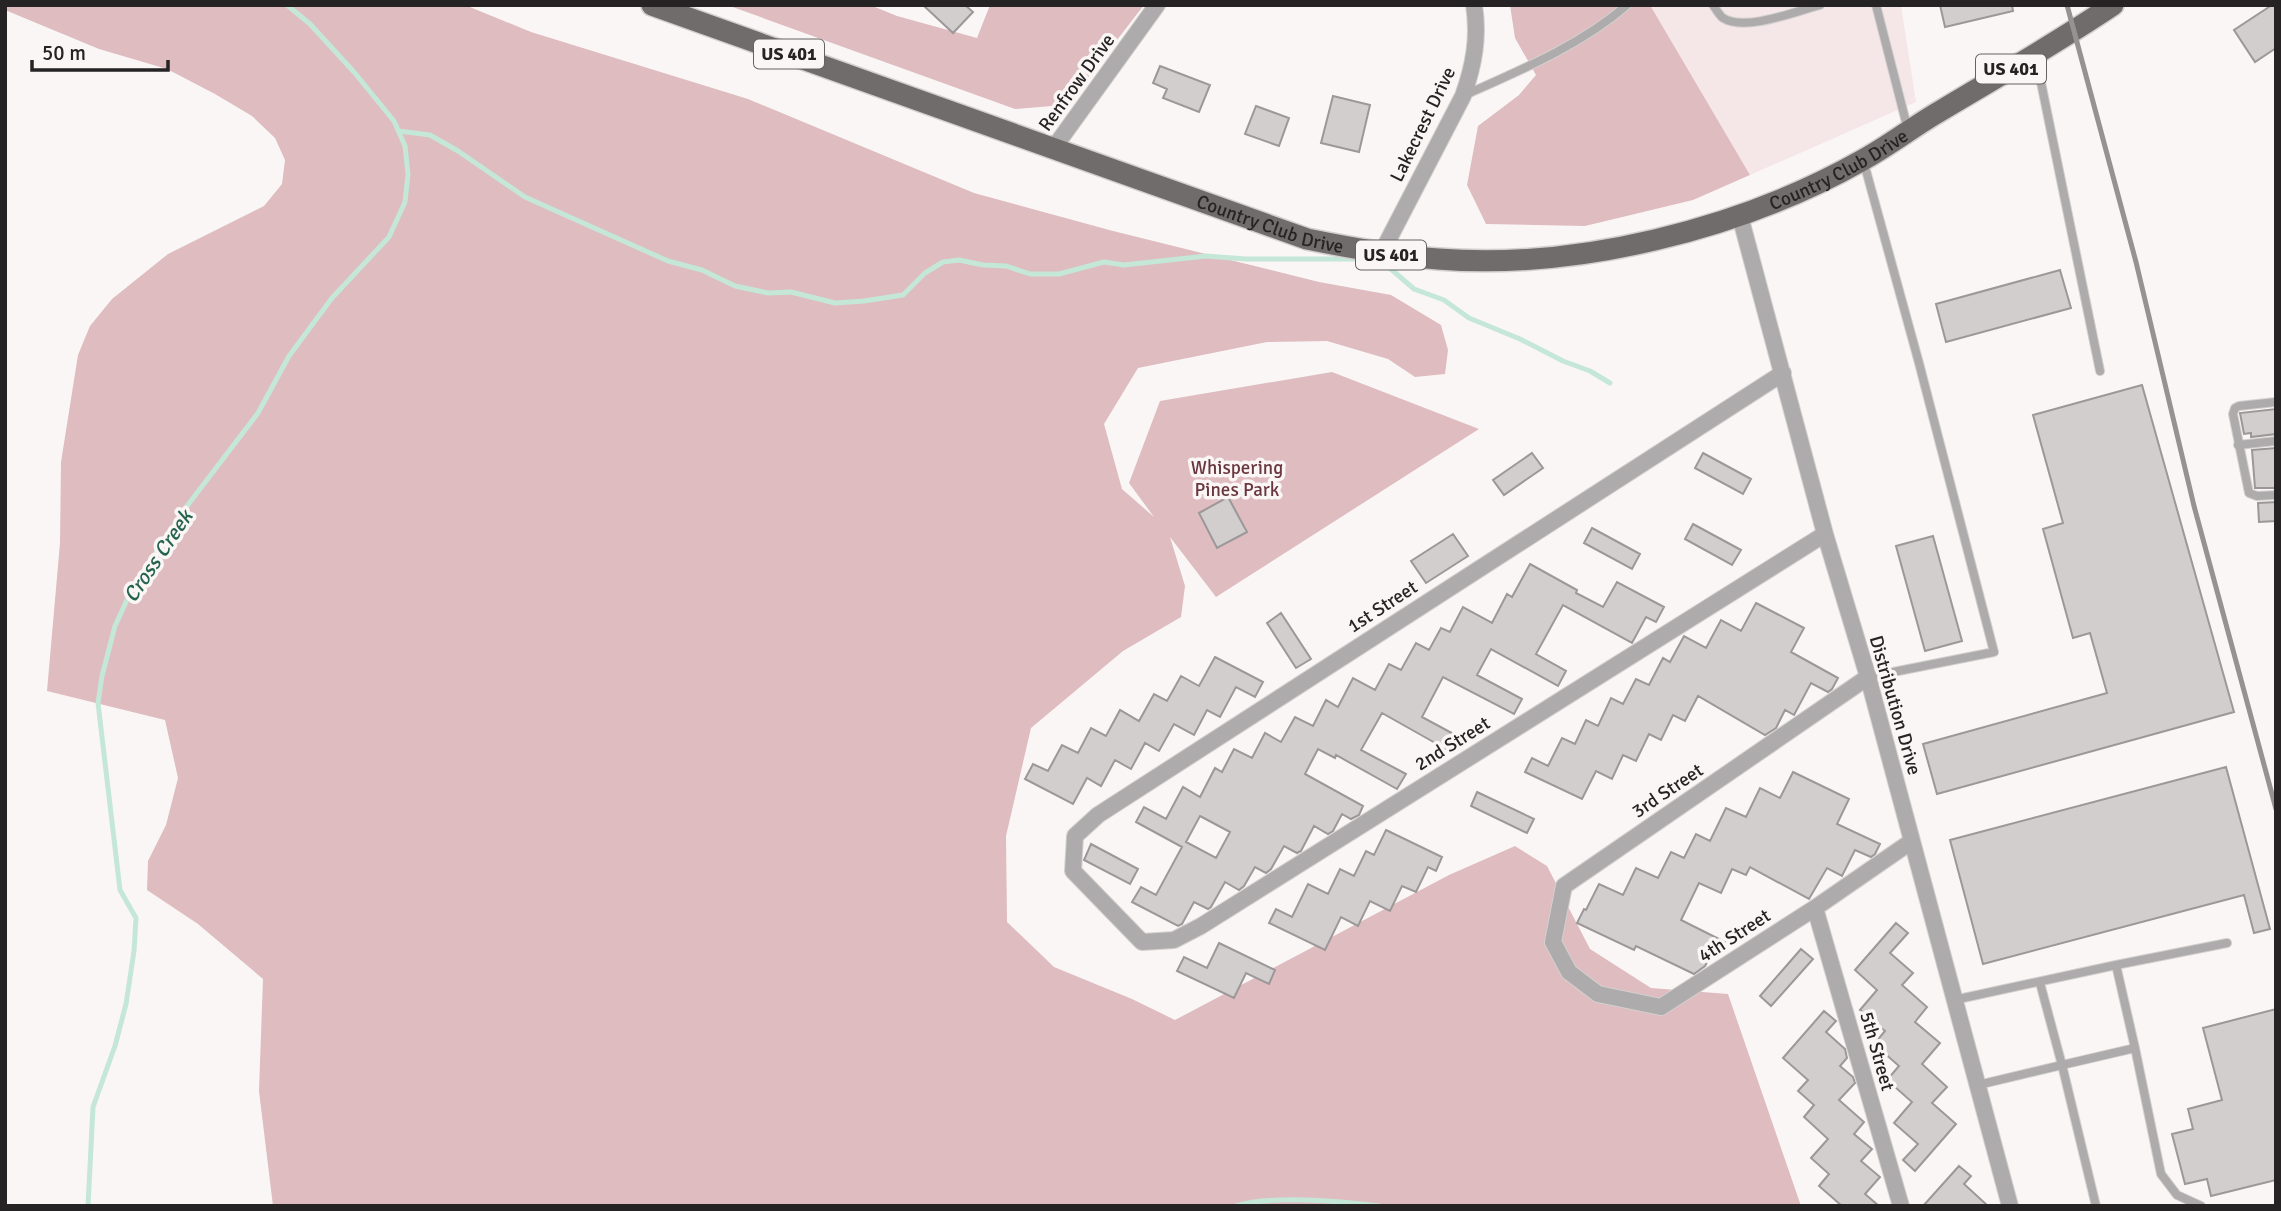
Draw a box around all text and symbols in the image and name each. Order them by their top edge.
scale bar [32,28,168,72]
street label: Renfrow Drive [1033,29,1120,136]
text: 50 m [42,40,86,66]
road number: US 401 [754,40,824,68]
road number: US 401 [1976,55,2046,84]
street label: Lakecrest Drive [1385,63,1461,186]
street label: Country Club Drive [1766,124,1913,216]
street label: Country Club Drive [1193,190,1345,259]
road number: US 401 [1356,241,1426,270]
park label: Whispering Pines Park [1191,456,1283,502]
water label: Cross Creek [118,503,200,607]
street label: 1st Street [1343,575,1422,638]
street label: Distribution Drive [1864,633,1926,778]
street label: 2nd Street [1410,711,1495,776]
street label: 3rd Street [1627,758,1708,823]
street label: 4th Street [1694,904,1775,968]
street label: 5th Street [1854,1009,1900,1094]

